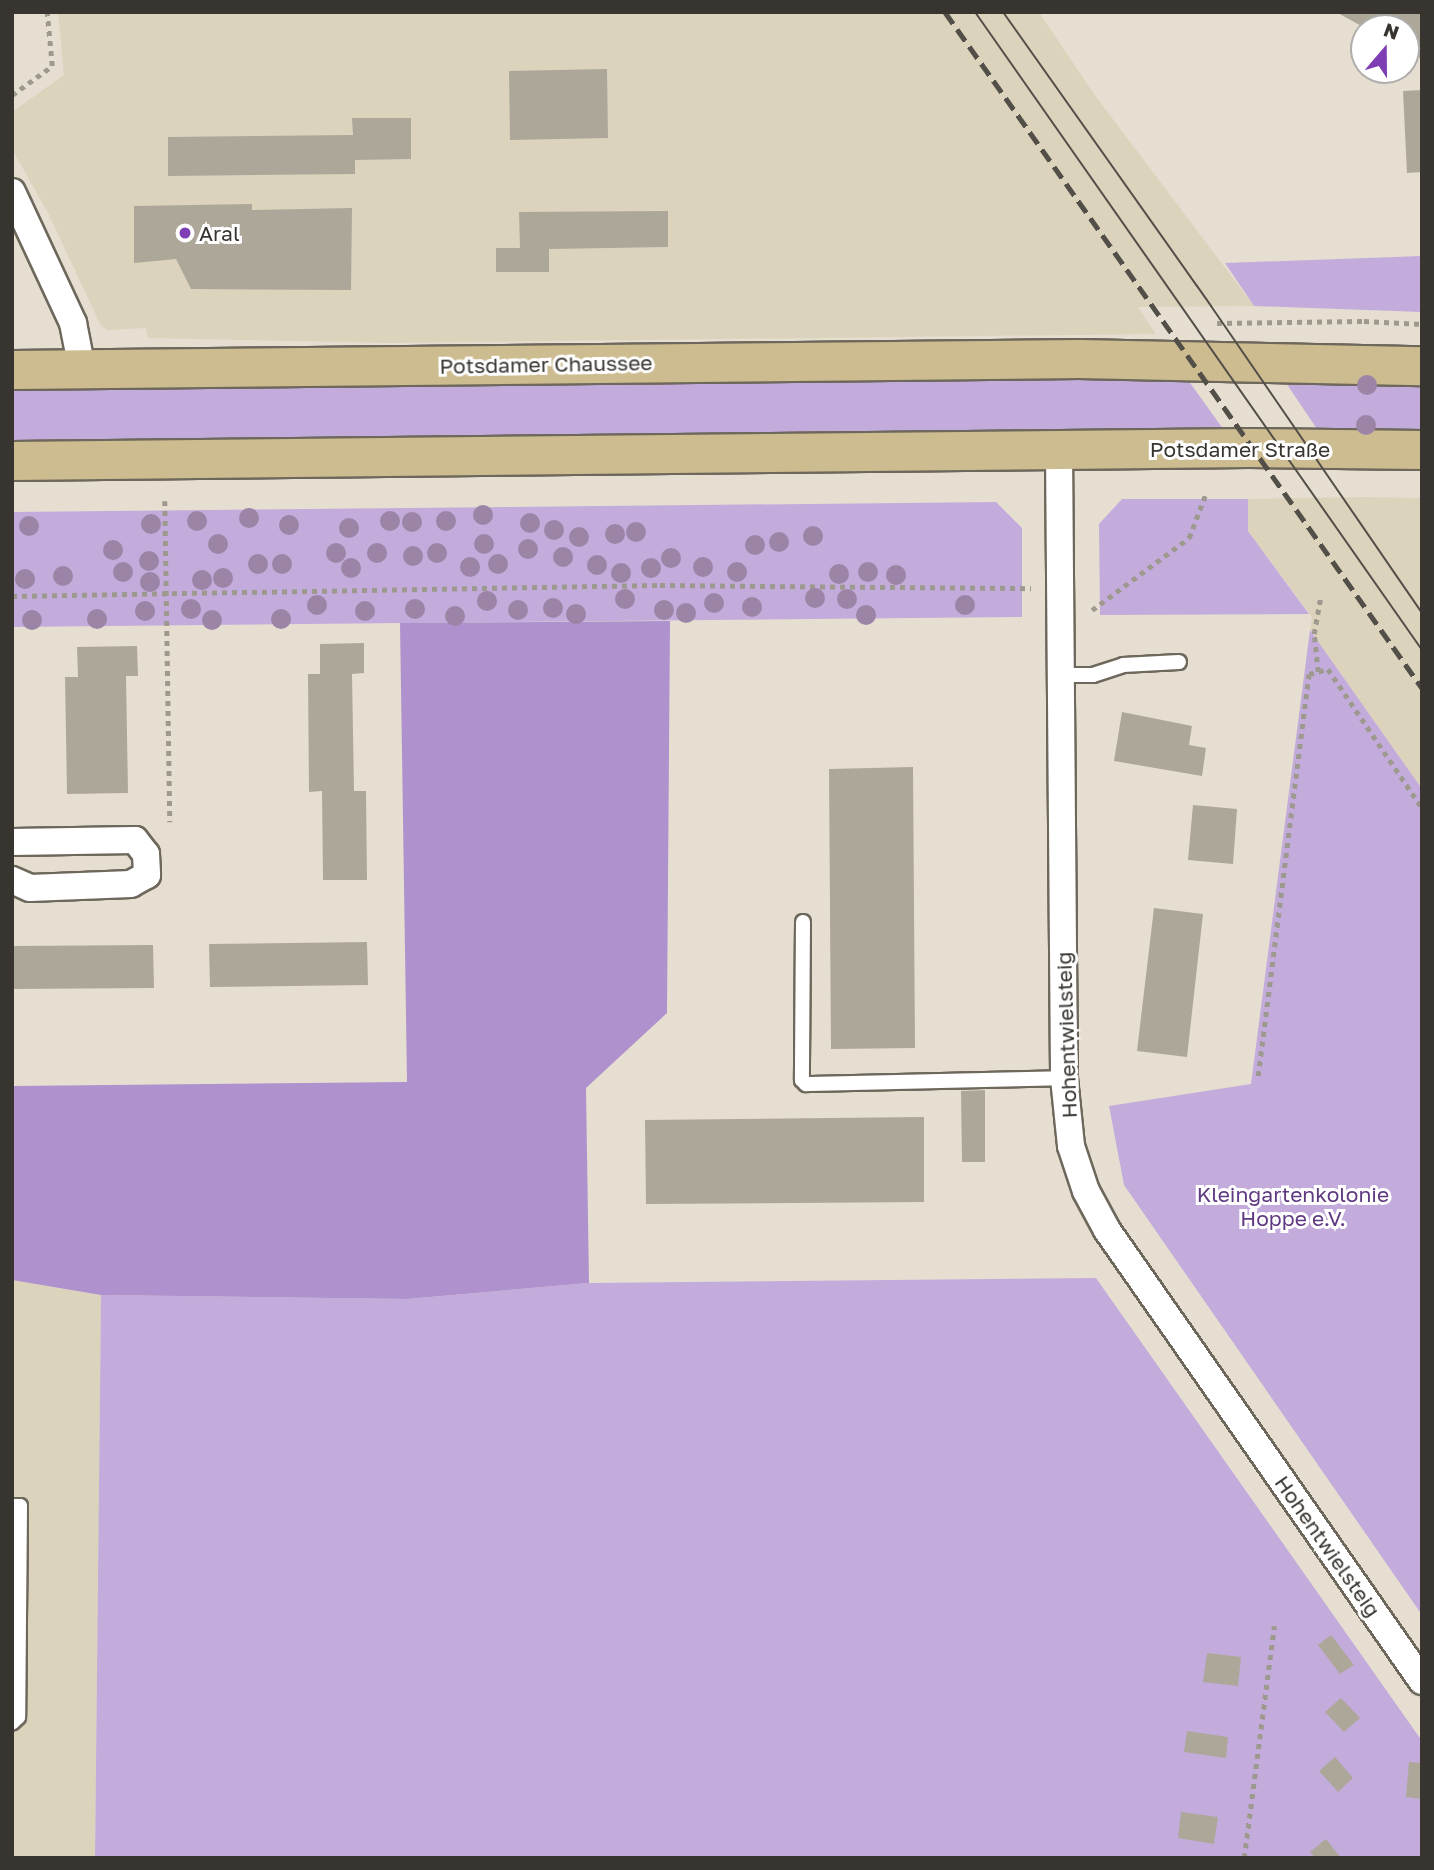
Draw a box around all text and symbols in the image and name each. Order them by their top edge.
north arrow [1350,14,1420,84]
text: N [1381,17,1402,44]
place label: Aral [199,220,240,246]
marker: Aral [177,225,193,241]
street label: Potsdamer Chaussee [439,350,653,378]
street label: Potsdamer Straße [1150,436,1330,462]
street label: Hohentwielsteig [1050,951,1082,1119]
park label: Kleingartenkolonie Hoppe e.V. [1197,1181,1389,1231]
street label: Hohentwielsteig [1270,1470,1386,1622]

